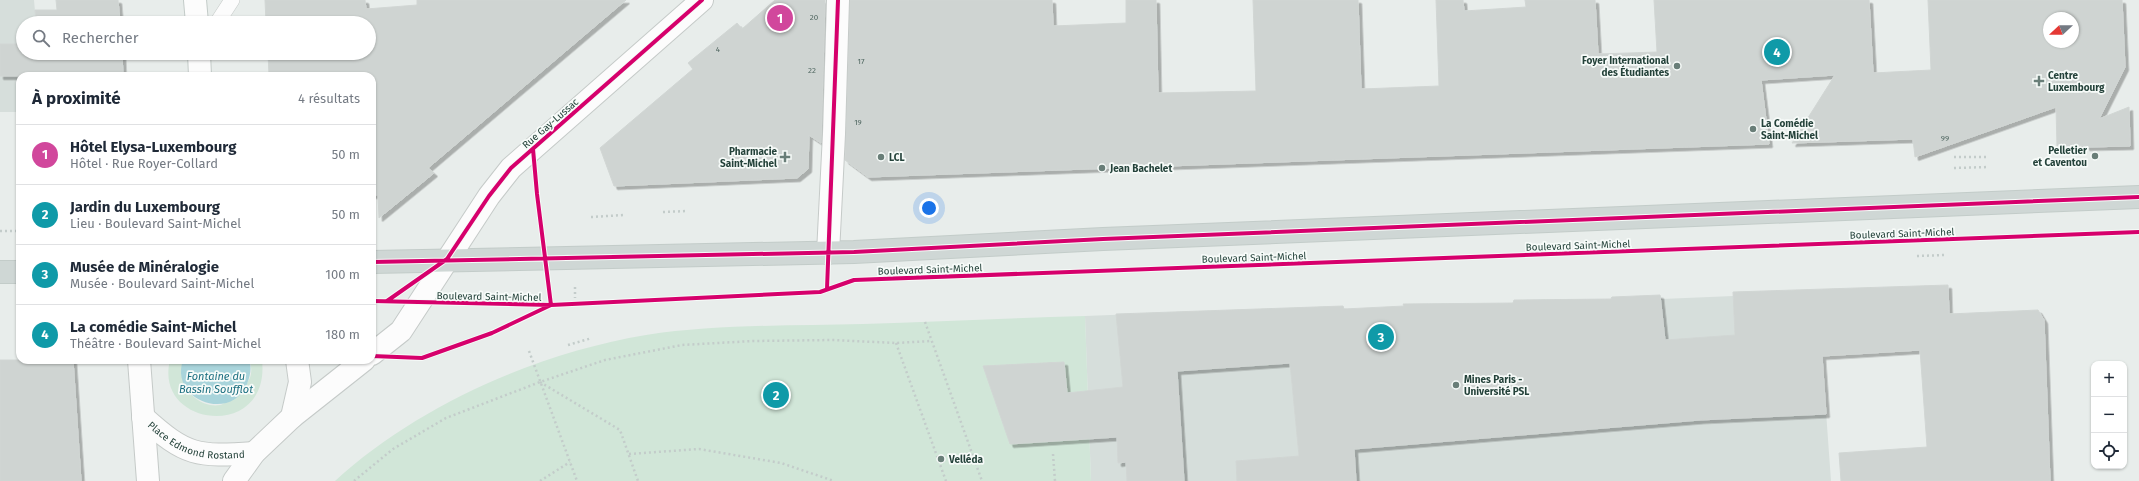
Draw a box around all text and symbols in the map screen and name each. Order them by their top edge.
pin: 1 [767,3,793,33]
north arrow [2043,12,2079,48]
house number: 20 [810,13,819,22]
search box [16,16,376,60]
icon: search [30,27,52,49]
text: Rechercher [62,29,138,47]
pin: 4 [1764,37,1790,67]
house number: 4 [716,45,721,54]
place label: Foyer International des Étudiantes [1582,55,1669,79]
house number: 17 [857,57,865,66]
marker: Foyer International des Étudiantes [1672,61,1682,71]
house number: 22 [808,66,816,75]
place label: Centre Luxembourg [2048,70,2105,94]
marker: Centre Luxembourg [2033,75,2045,87]
text: À proximité [32,88,121,109]
text: 4 résultats [298,91,360,106]
street label: Rue Gay-Lussac [520,96,581,151]
place label: La Comédie Saint-Michel [1761,117,1818,142]
house number: 19 [854,118,862,127]
marker: La Comédie Saint-Michel [1748,124,1758,134]
house number: 99 [1941,134,1949,143]
text: Hôtel Elysa-Luxembourg [70,138,236,156]
place label: Pelletier et Caventou [2033,145,2088,169]
place label: Pharmacie Saint-Michel [720,146,777,170]
text: 1 [42,147,48,162]
text: 50 m [332,147,360,162]
marker: Pelletier et Caventou [2090,151,2100,161]
marker: Pharmacie Saint-Michel [780,152,790,162]
marker: LCL [876,152,886,162]
place label: LCL [889,152,905,164]
text: Hôtel · Rue Royer-Collard [70,156,218,171]
marker: Jean Bachelet [1097,163,1107,173]
place label: Jean Bachelet [1109,163,1172,175]
text: Jardin du Luxembourg [70,198,220,216]
your location [919,198,939,218]
text: 2 [42,207,48,222]
text: 50 m [332,207,360,222]
text: Lieu · Boulevard Saint-Michel [70,216,241,231]
street label: Boulevard Saint-Michel [1849,226,1955,242]
street label: Boulevard Saint-Michel [1525,238,1631,254]
street label: Boulevard Saint-Michel [1201,250,1307,266]
text: Musée de Minéralogie [70,258,219,276]
street label: Boulevard Saint-Michel [877,262,983,278]
text: 3 [42,267,48,282]
text: 100 m [325,267,360,282]
text: Musée · Boulevard Saint-Michel [70,276,254,291]
street label: Boulevard Saint-Michel [436,290,542,304]
text: La comédie Saint-Michel [70,318,237,336]
pin: 3 [1368,322,1394,352]
text: 4 [41,327,49,342]
text: 180 m [325,327,360,342]
text: Théâtre · Boulevard Saint-Michel [70,336,261,351]
map controls [2091,361,2127,469]
button: + [2091,361,2127,397]
water label: Fontaine du Bassin Soufflot [179,370,253,396]
place label: Mines Paris - Université PSL [1464,374,1529,398]
pin: 2 [763,380,789,410]
marker: Mines Paris - Université PSL [1451,380,1461,390]
button: − [2091,397,2127,433]
street label: Place Edmond Rostand [145,419,245,462]
button: locate [2091,433,2127,469]
place label: Velléda [948,453,983,466]
marker: Velléda [936,454,946,464]

